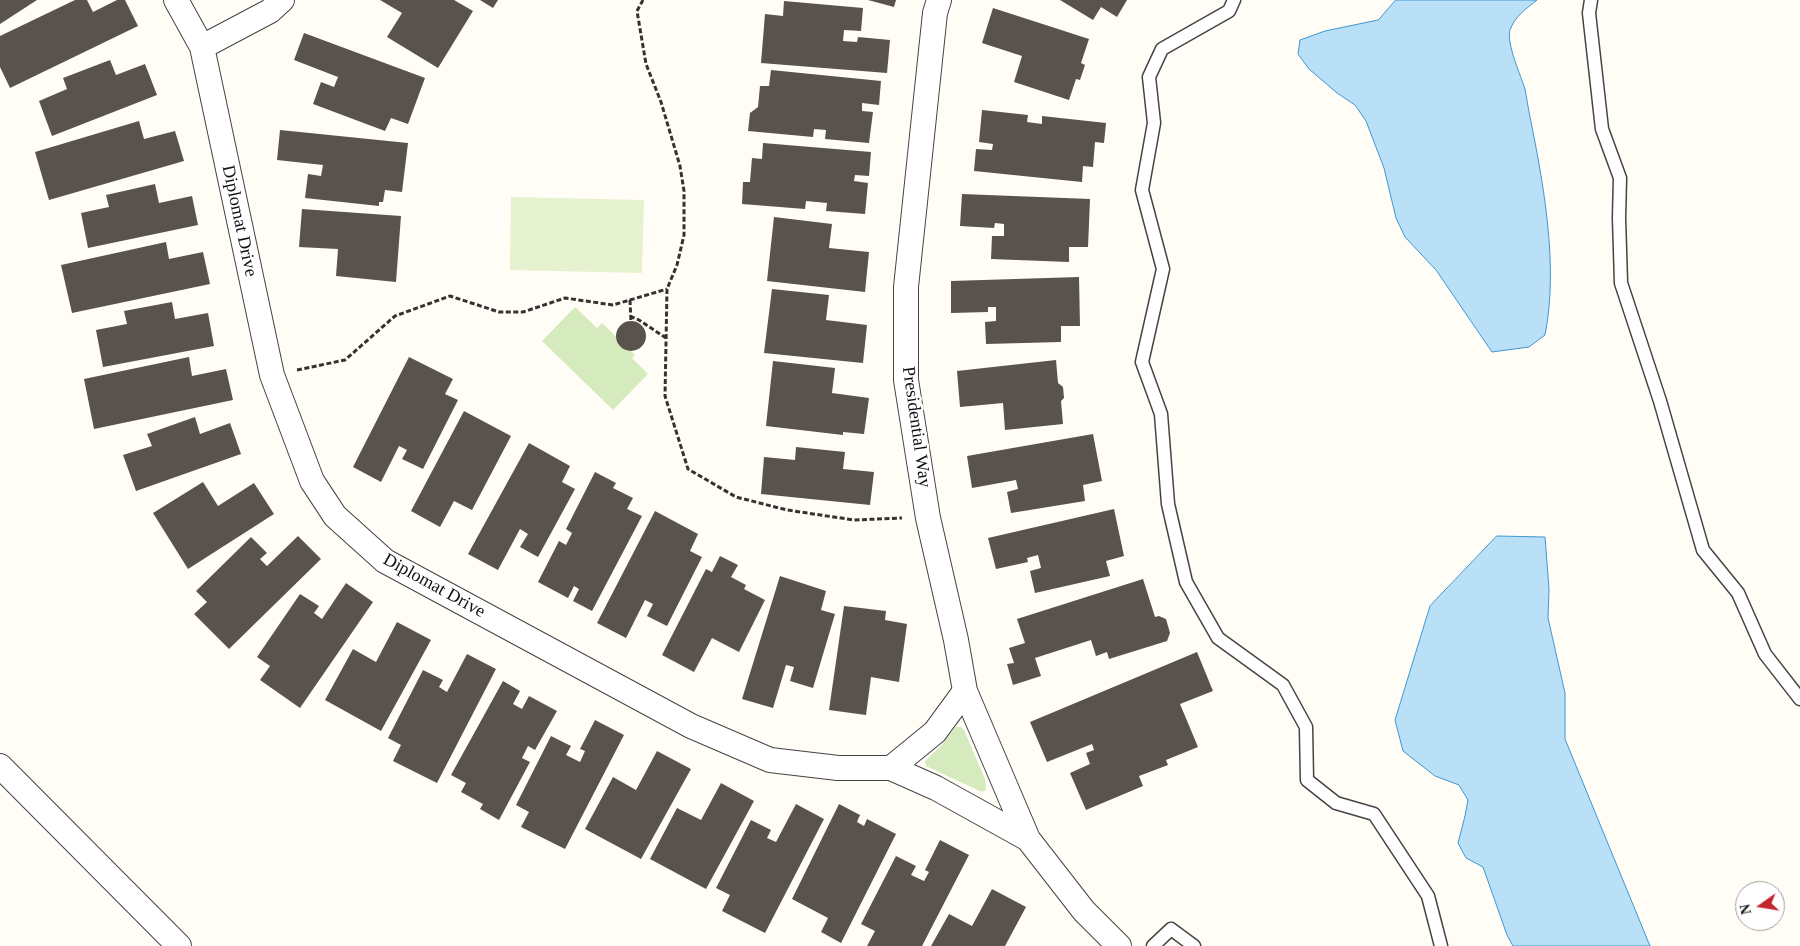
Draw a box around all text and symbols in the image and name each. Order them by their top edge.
street label: Diplomat Drive [217,163,261,279]
street label: Presidential Way [897,365,935,489]
street label: Diplomat Drive [379,549,489,623]
north arrow [1735,881,1785,931]
text: N [1737,903,1754,916]

